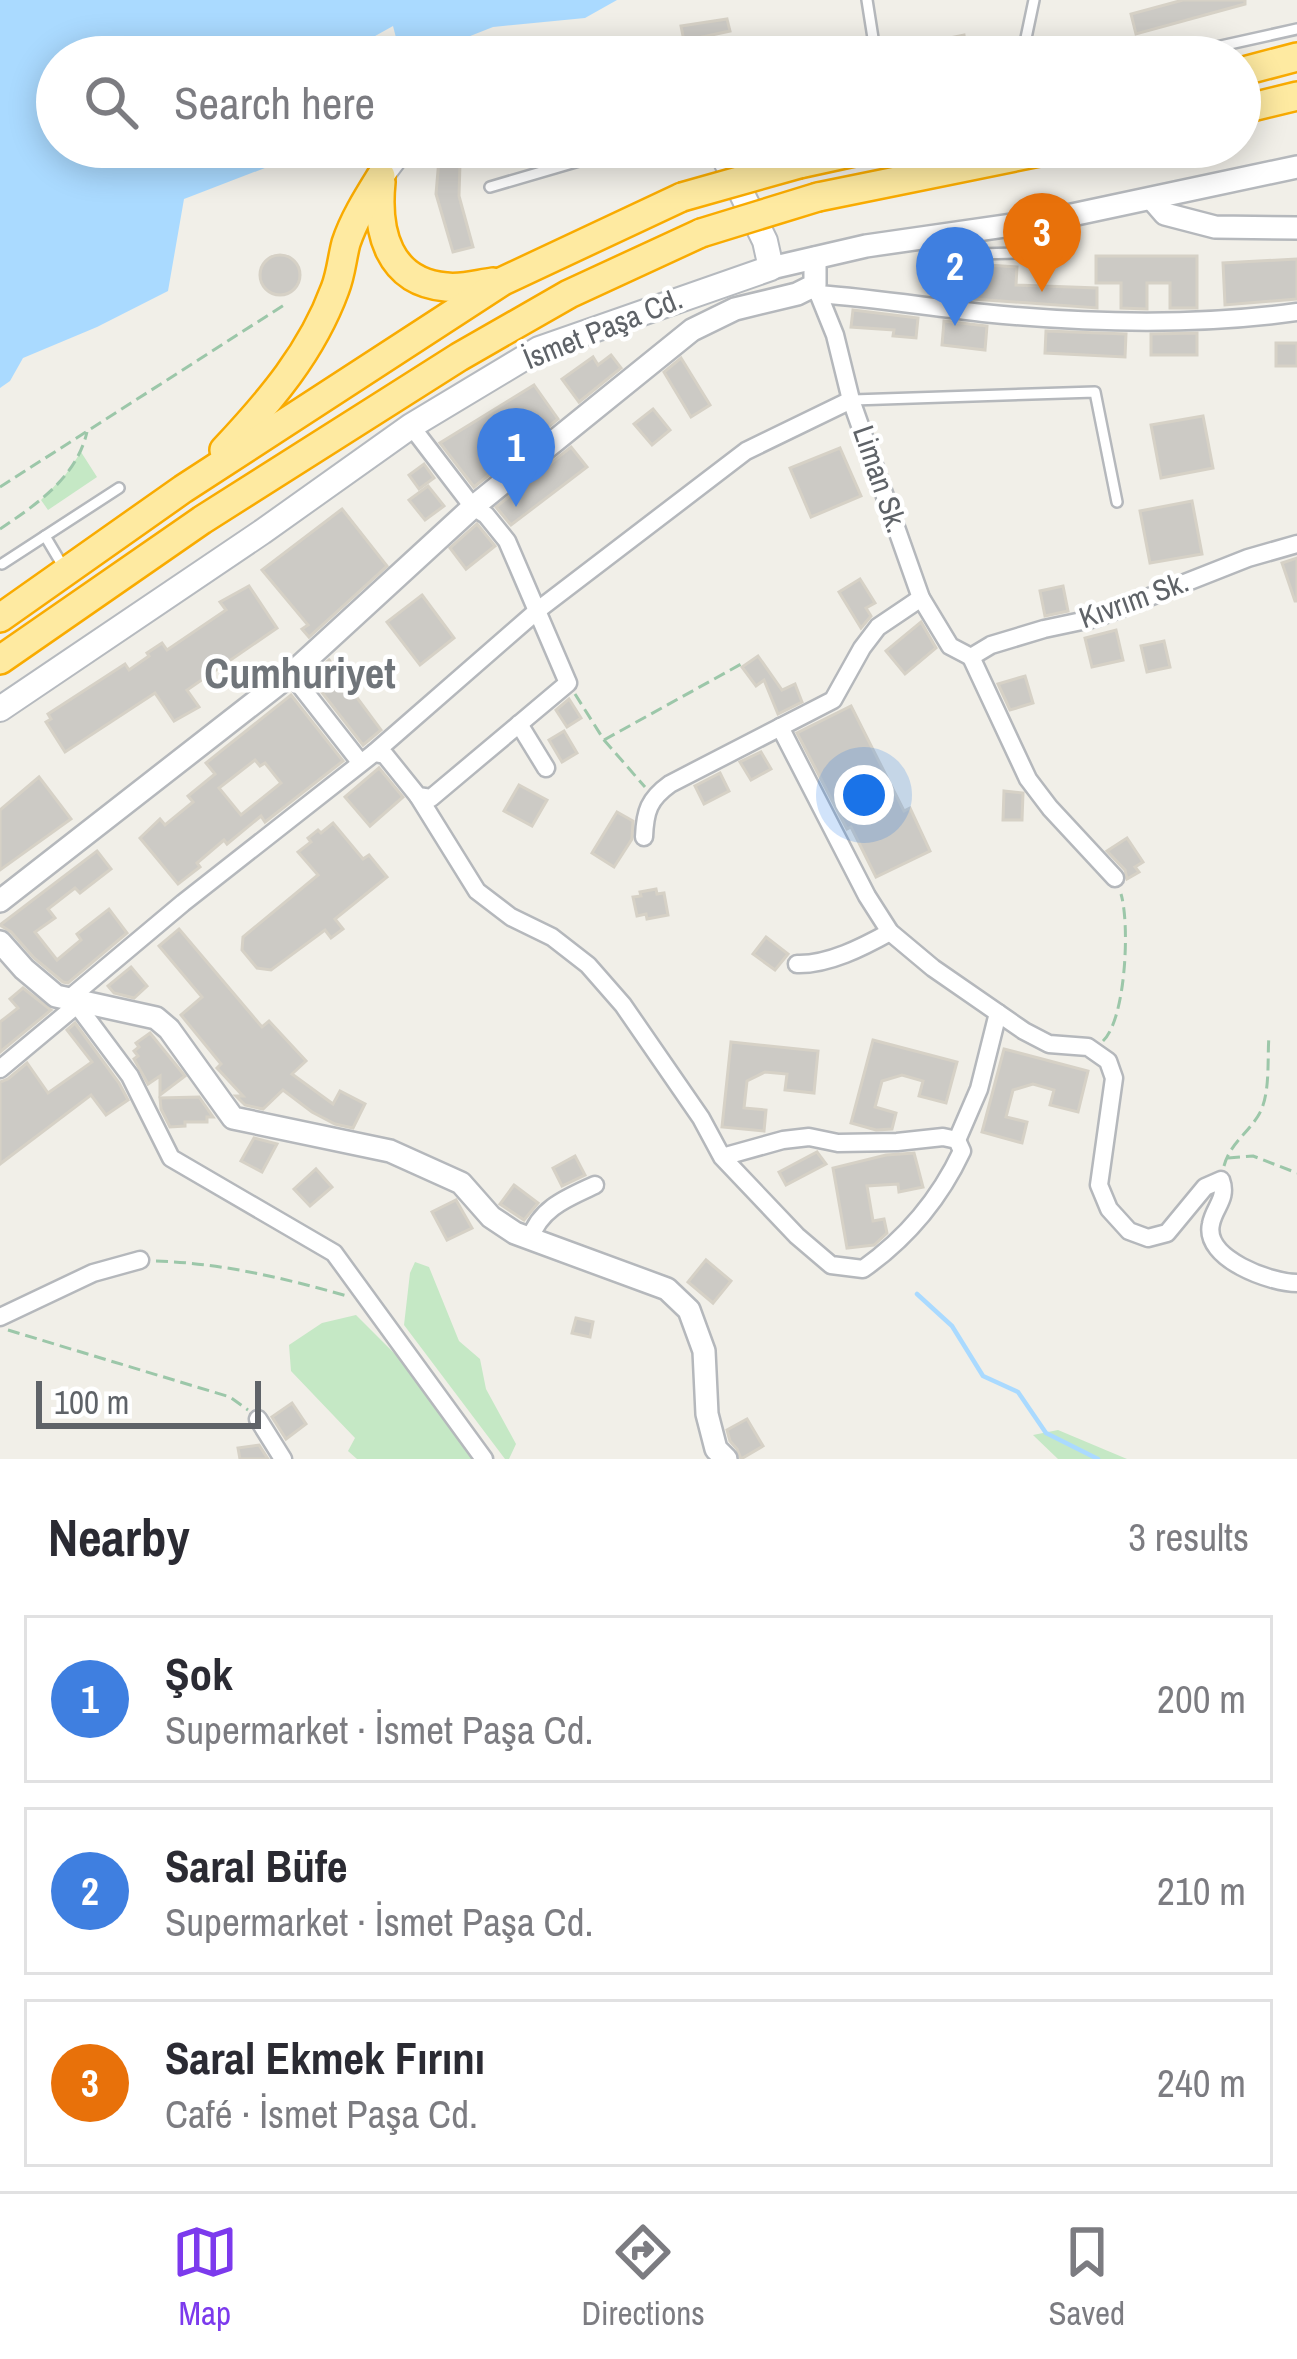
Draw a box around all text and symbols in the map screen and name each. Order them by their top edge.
search box [36,36,1261,168]
icon: search [78,69,144,135]
text: Search here [174,72,375,133]
pin: 3 [1003,193,1081,292]
pin: 2 [916,227,994,326]
street label: İsmet Paşa Cd. [517,278,688,378]
pin: 1 [477,408,555,507]
street label: Liman Sk. [844,420,918,538]
street label: Kıvrım Sk. [1074,561,1194,637]
district label: Cumhuriyet [204,645,396,701]
your location [834,765,894,825]
scale bar [36,1375,261,1428]
text: 100 m [54,1380,129,1424]
text: Nearby [48,1503,190,1572]
text: 3 results [1128,1511,1249,1563]
text: Şok [165,1643,233,1704]
text: 1 [81,1673,99,1725]
text: 200 m [1157,1673,1246,1725]
text: Supermarket · İsmet Paşa Cd. [165,1704,593,1756]
text: Saral Büfe [165,1835,348,1896]
text: 2 [81,1865,99,1917]
text: 210 m [1157,1865,1246,1917]
text: Supermarket · İsmet Paşa Cd. [165,1896,593,1948]
text: Saral Ekmek Fırını [165,2027,485,2088]
text: 3 [81,2057,99,2109]
text: 240 m [1157,2057,1246,2109]
text: Café · İsmet Paşa Cd. [165,2088,478,2140]
tab: Map [172,2219,238,2335]
tab: Directions [581,2219,705,2335]
tab: Saved [1048,2219,1125,2335]

